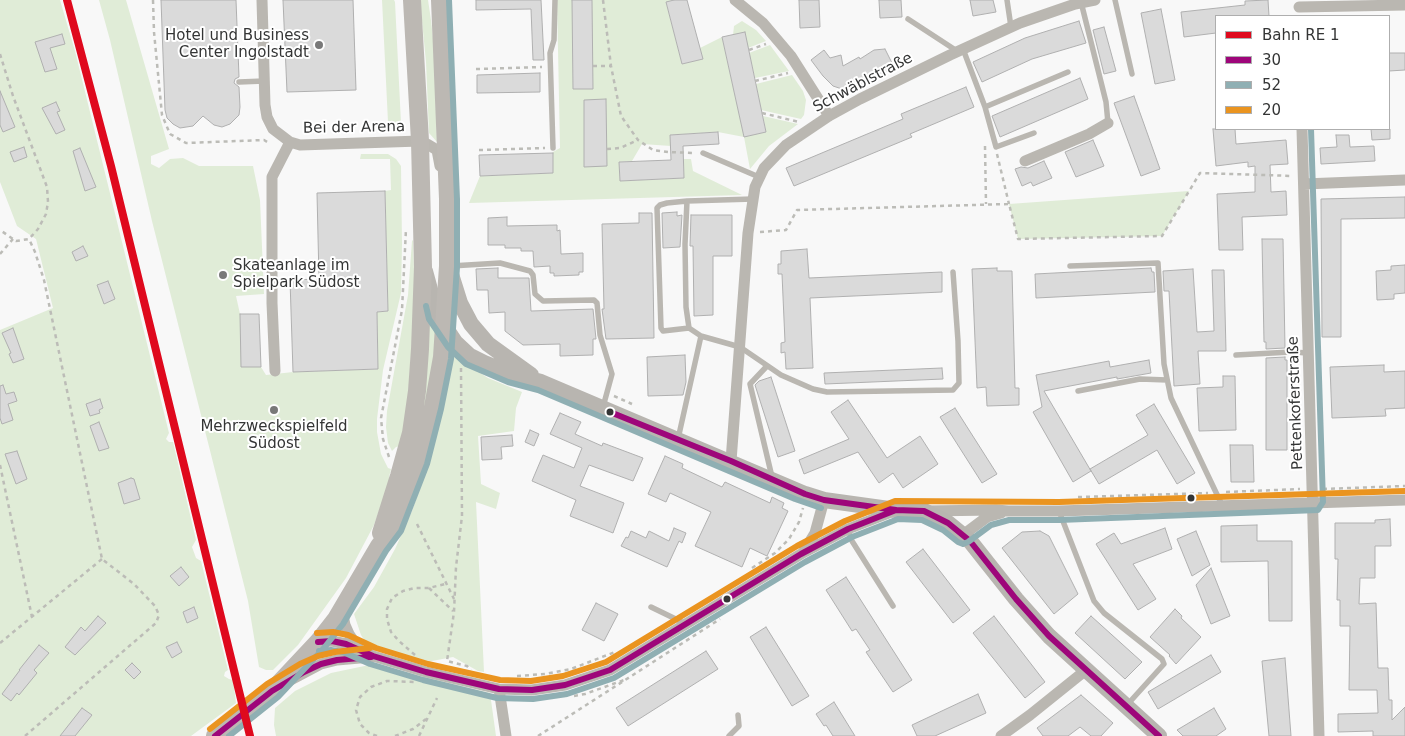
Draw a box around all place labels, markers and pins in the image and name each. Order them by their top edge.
place label: Hotel und Business Center Ingolstadt [165,27,309,62]
marker: Hotel und Business Center Ingolstadt [313,39,325,51]
place label: Skateanlage im Spielpark Südost [233,257,359,292]
marker: Skateanlage im Spielpark Südost [217,269,229,281]
marker: Mehrzweckspielfeld Südost [268,404,280,416]
unlabelled marker [605,407,615,417]
place label: Mehrzweckspielfeld Südost [200,418,348,453]
unlabelled marker [1186,493,1196,503]
unlabelled marker [722,594,732,604]

